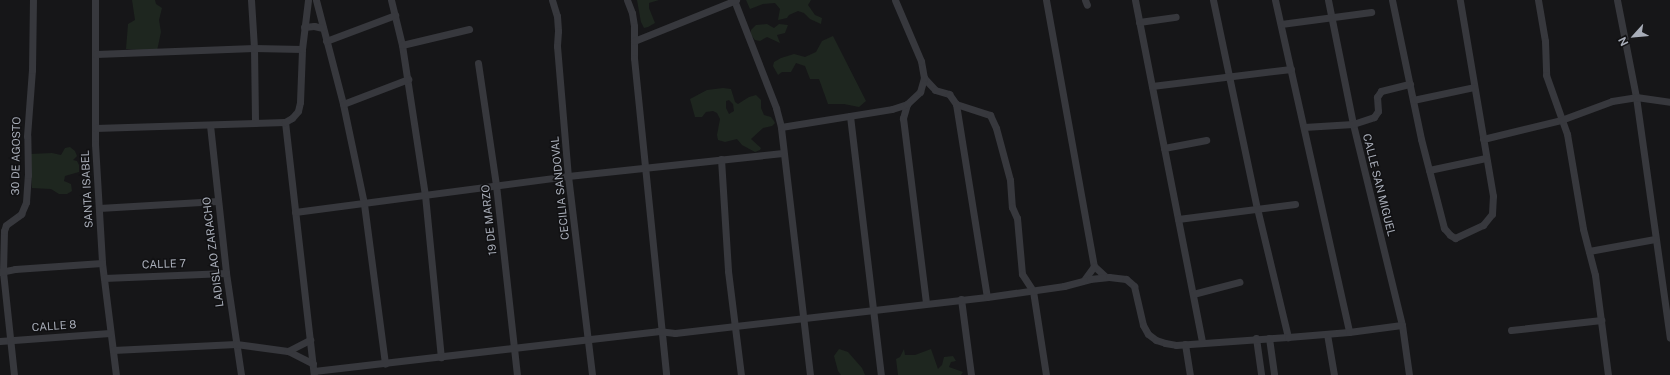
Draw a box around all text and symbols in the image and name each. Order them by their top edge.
north arrow [1614,16,1654,56]
text: N [1616,35,1631,48]
street label: 30 DE AGOSTO [9,117,23,195]
street label: CALLE SAN MIGUEL [1360,132,1398,238]
street label: CECILIA SANDOVAL [548,136,572,240]
street label: SANTA ISABEL [78,150,96,228]
street label: 19 DE MARZO [479,184,499,256]
street label: LADISLAO ZARACHO [200,196,226,308]
street label: CALLE 7 [142,257,186,271]
street label: CALLE 8 [31,318,77,334]

